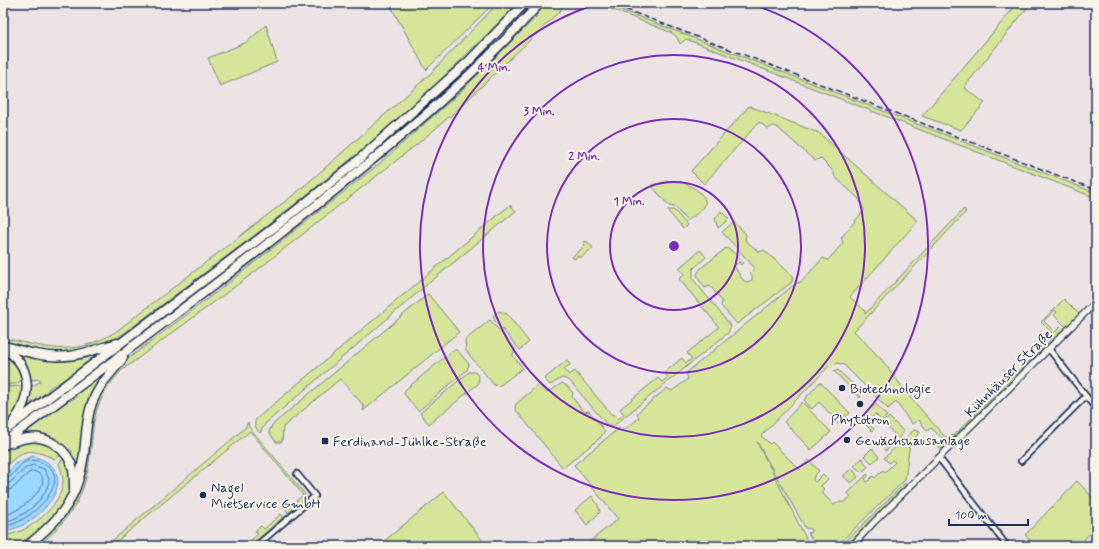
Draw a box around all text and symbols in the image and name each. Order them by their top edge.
text: 4 Min. [478,60,511,76]
text: 3 Min. [523,104,555,120]
text: 2 Min. [568,149,600,165]
text: 1 Min. [613,194,645,210]
centre of rings [667,239,681,253]
street label: Kühnhäuser Straße [961,326,1057,421]
place label: Biotechnologie [850,380,931,399]
marker: Biotechnologie [837,383,847,393]
marker: Phytotron [855,399,865,409]
place label: Phytotron [831,411,889,429]
place label: Gewächshausanlage [855,432,970,450]
place label: Ferdinand-Jühlke-Straße [333,433,487,451]
marker: Gewächshausanlage [842,435,852,445]
marker: Ferdinand-Jühlke-Straße [320,436,330,446]
place label: Nagel Mietservice GmbH [211,479,321,513]
marker: Nagel Mietservice GmbH [198,490,208,500]
scale bar [949,501,1028,527]
text: 100 m [955,508,987,524]

